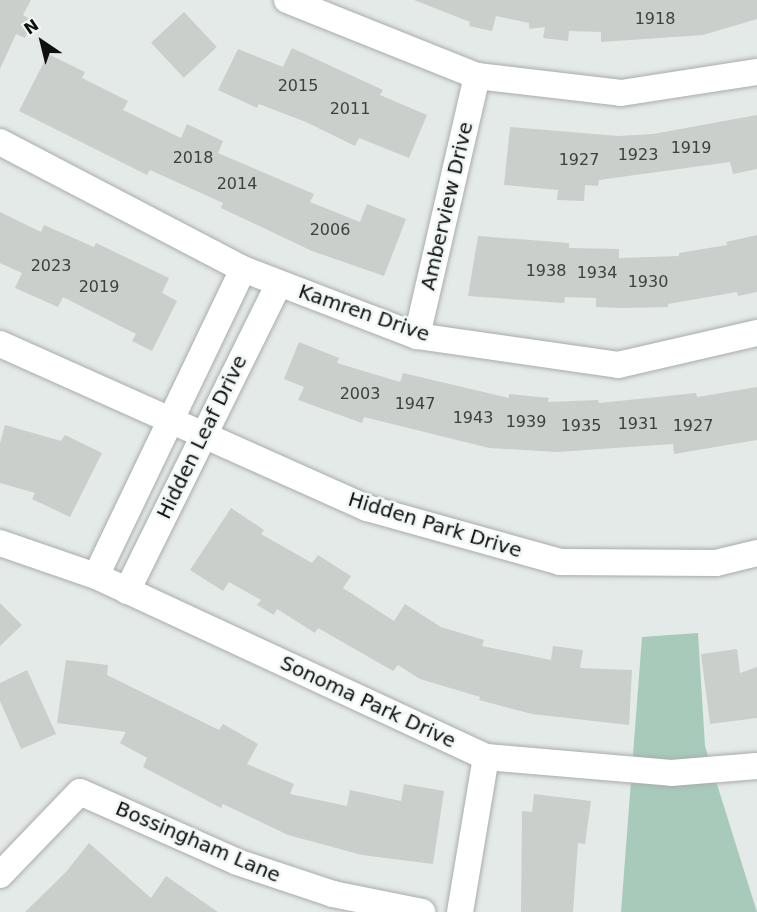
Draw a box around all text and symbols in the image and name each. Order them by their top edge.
house number: 1918 [635,9,675,29]
north arrow [12,12,72,72]
text: N [20,15,42,38]
house number: 2015 [278,76,318,96]
house number: 2011 [330,99,370,119]
street label: Amberview Drive [416,119,478,293]
house number: 1919 [671,138,711,158]
house number: 1923 [618,145,658,165]
house number: 2018 [173,148,213,168]
house number: 1927 [559,150,599,170]
house number: 2014 [217,174,257,194]
house number: 2006 [310,220,350,240]
house number: 2023 [31,256,71,276]
house number: 1938 [526,261,566,281]
house number: 1934 [577,263,617,283]
house number: 1930 [628,272,668,292]
house number: 2019 [79,277,119,297]
street label: Kamren Drive [295,279,433,347]
street label: Hidden Leaf Drive [152,351,252,523]
house number: 2003 [340,384,380,404]
house number: 1947 [395,394,435,414]
house number: 1943 [453,408,493,428]
house number: 1939 [506,412,546,432]
house number: 1931 [618,414,658,434]
house number: 1935 [561,416,601,436]
house number: 1927 [673,416,713,436]
street label: Hidden Park Drive [345,487,525,563]
street label: Sonoma Park Drive [276,651,460,753]
street label: Bossingham Lane [112,796,284,888]

